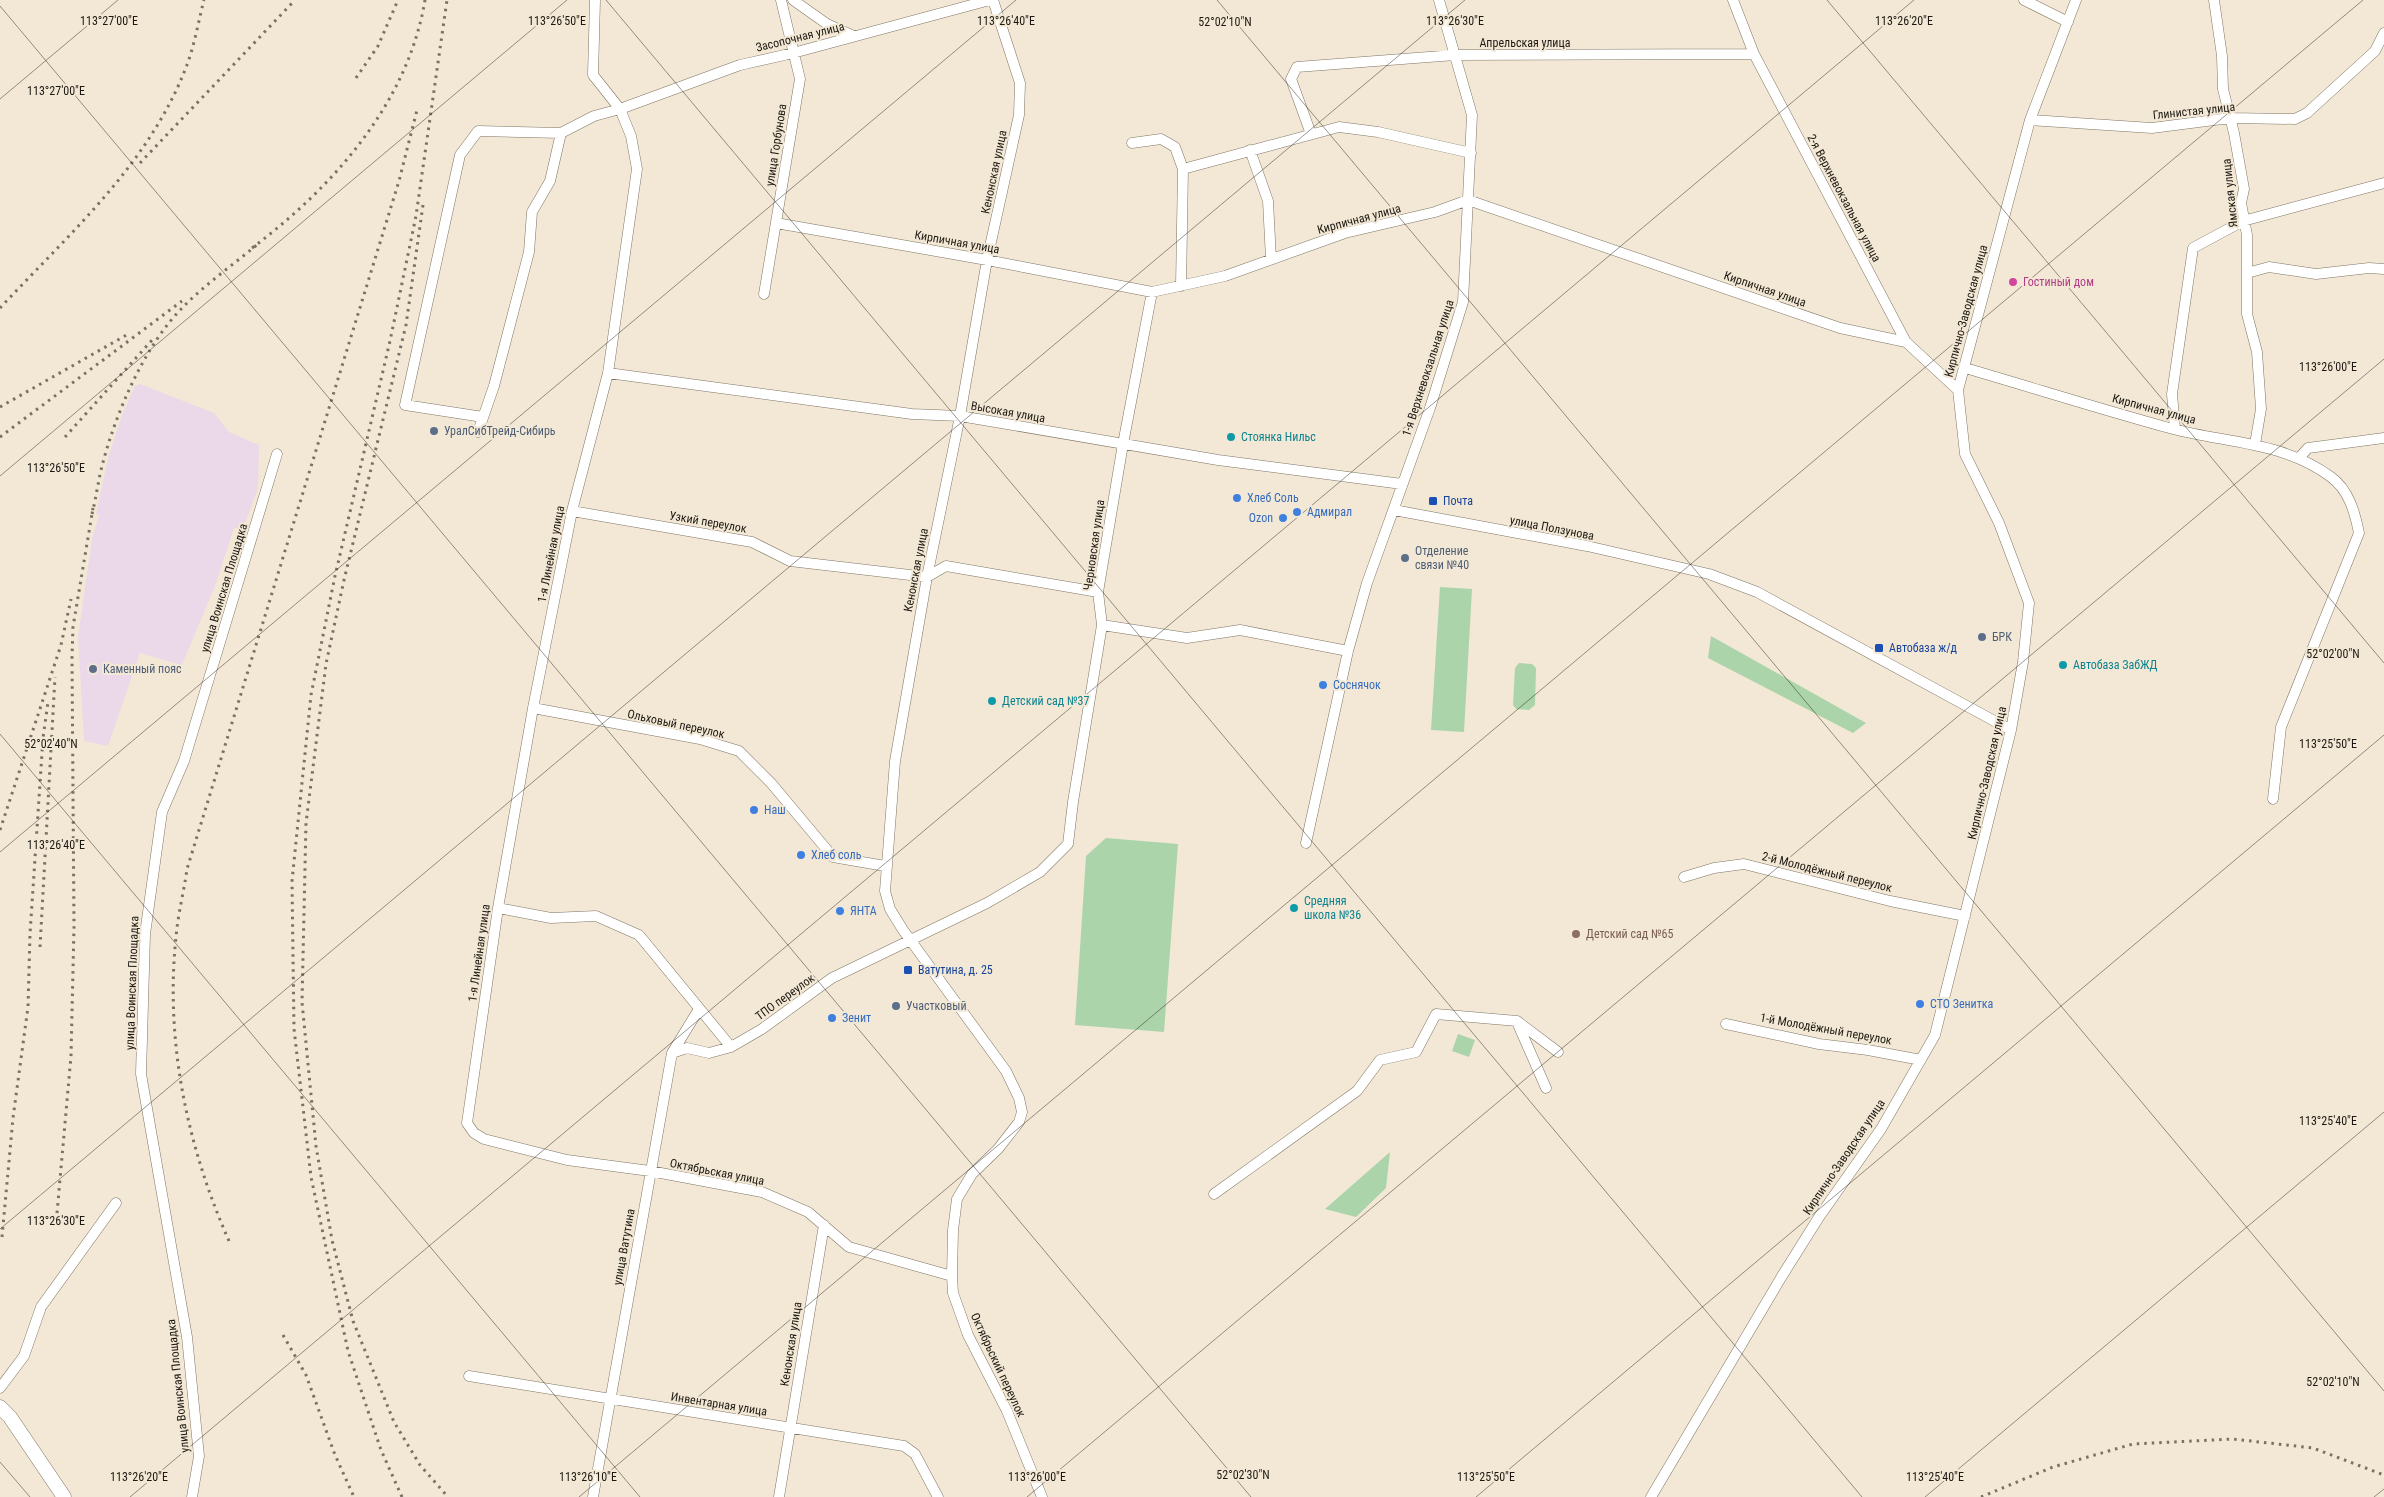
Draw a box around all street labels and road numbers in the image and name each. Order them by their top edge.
street label: Засопочная улица [754,19,846,55]
street label: Апрельская улица [1479,36,1571,50]
street label: Глинистая улица [2152,100,2236,122]
street label: улица Горбунова [763,103,789,187]
street label: Кенонская улица [978,129,1010,215]
street label: 2-я Верхневокзальная улица [1804,132,1884,264]
street label: Ямская улица [2219,158,2241,228]
street label: Кирпичная улица [1316,201,1403,237]
street label: Кирпичная улица [913,228,1001,256]
street label: Кирпично-Заводская улица [1942,243,1990,379]
street label: Кирпичная улица [1722,268,1808,310]
street label: 1-я Верхневокзальная улица [1399,298,1457,438]
street label: Кирпичная улица [2111,391,2198,427]
street label: Высокая улица [970,399,1047,425]
street label: Черновская улица [1081,498,1107,591]
street label: 1-я Линейная улица [535,504,567,604]
street label: Узкий переулок [668,508,748,536]
street label: улица Ползунова [1509,513,1596,543]
street label: улица Воинская Площадка [198,522,250,654]
street label: Кенонская улица [901,527,931,613]
street label: Кирпично-Заводская улица [1965,705,2009,841]
street label: Ольховый переулок [626,707,726,741]
street label: 2-й Молодёжный переулок [1761,849,1894,895]
street label: 1-я Линейная улица [465,903,493,1003]
street label: улица Воинская Площадка [123,915,141,1050]
street label: ТПО переулок [753,971,817,1023]
street label: 1-й Молодёжный переулок [1759,1011,1893,1048]
street label: Кирпично-Заводская улица [1800,1096,1888,1217]
street label: Октябрьская улица [669,1156,766,1188]
street label: улица Ватутина [610,1208,638,1286]
street label: Кенонская улица [777,1301,805,1387]
street label: Октябрьский переулок [968,1311,1028,1420]
street label: улица Воинская Площадка [164,1318,192,1453]
street label: Инвентарная улица [670,1389,768,1419]

